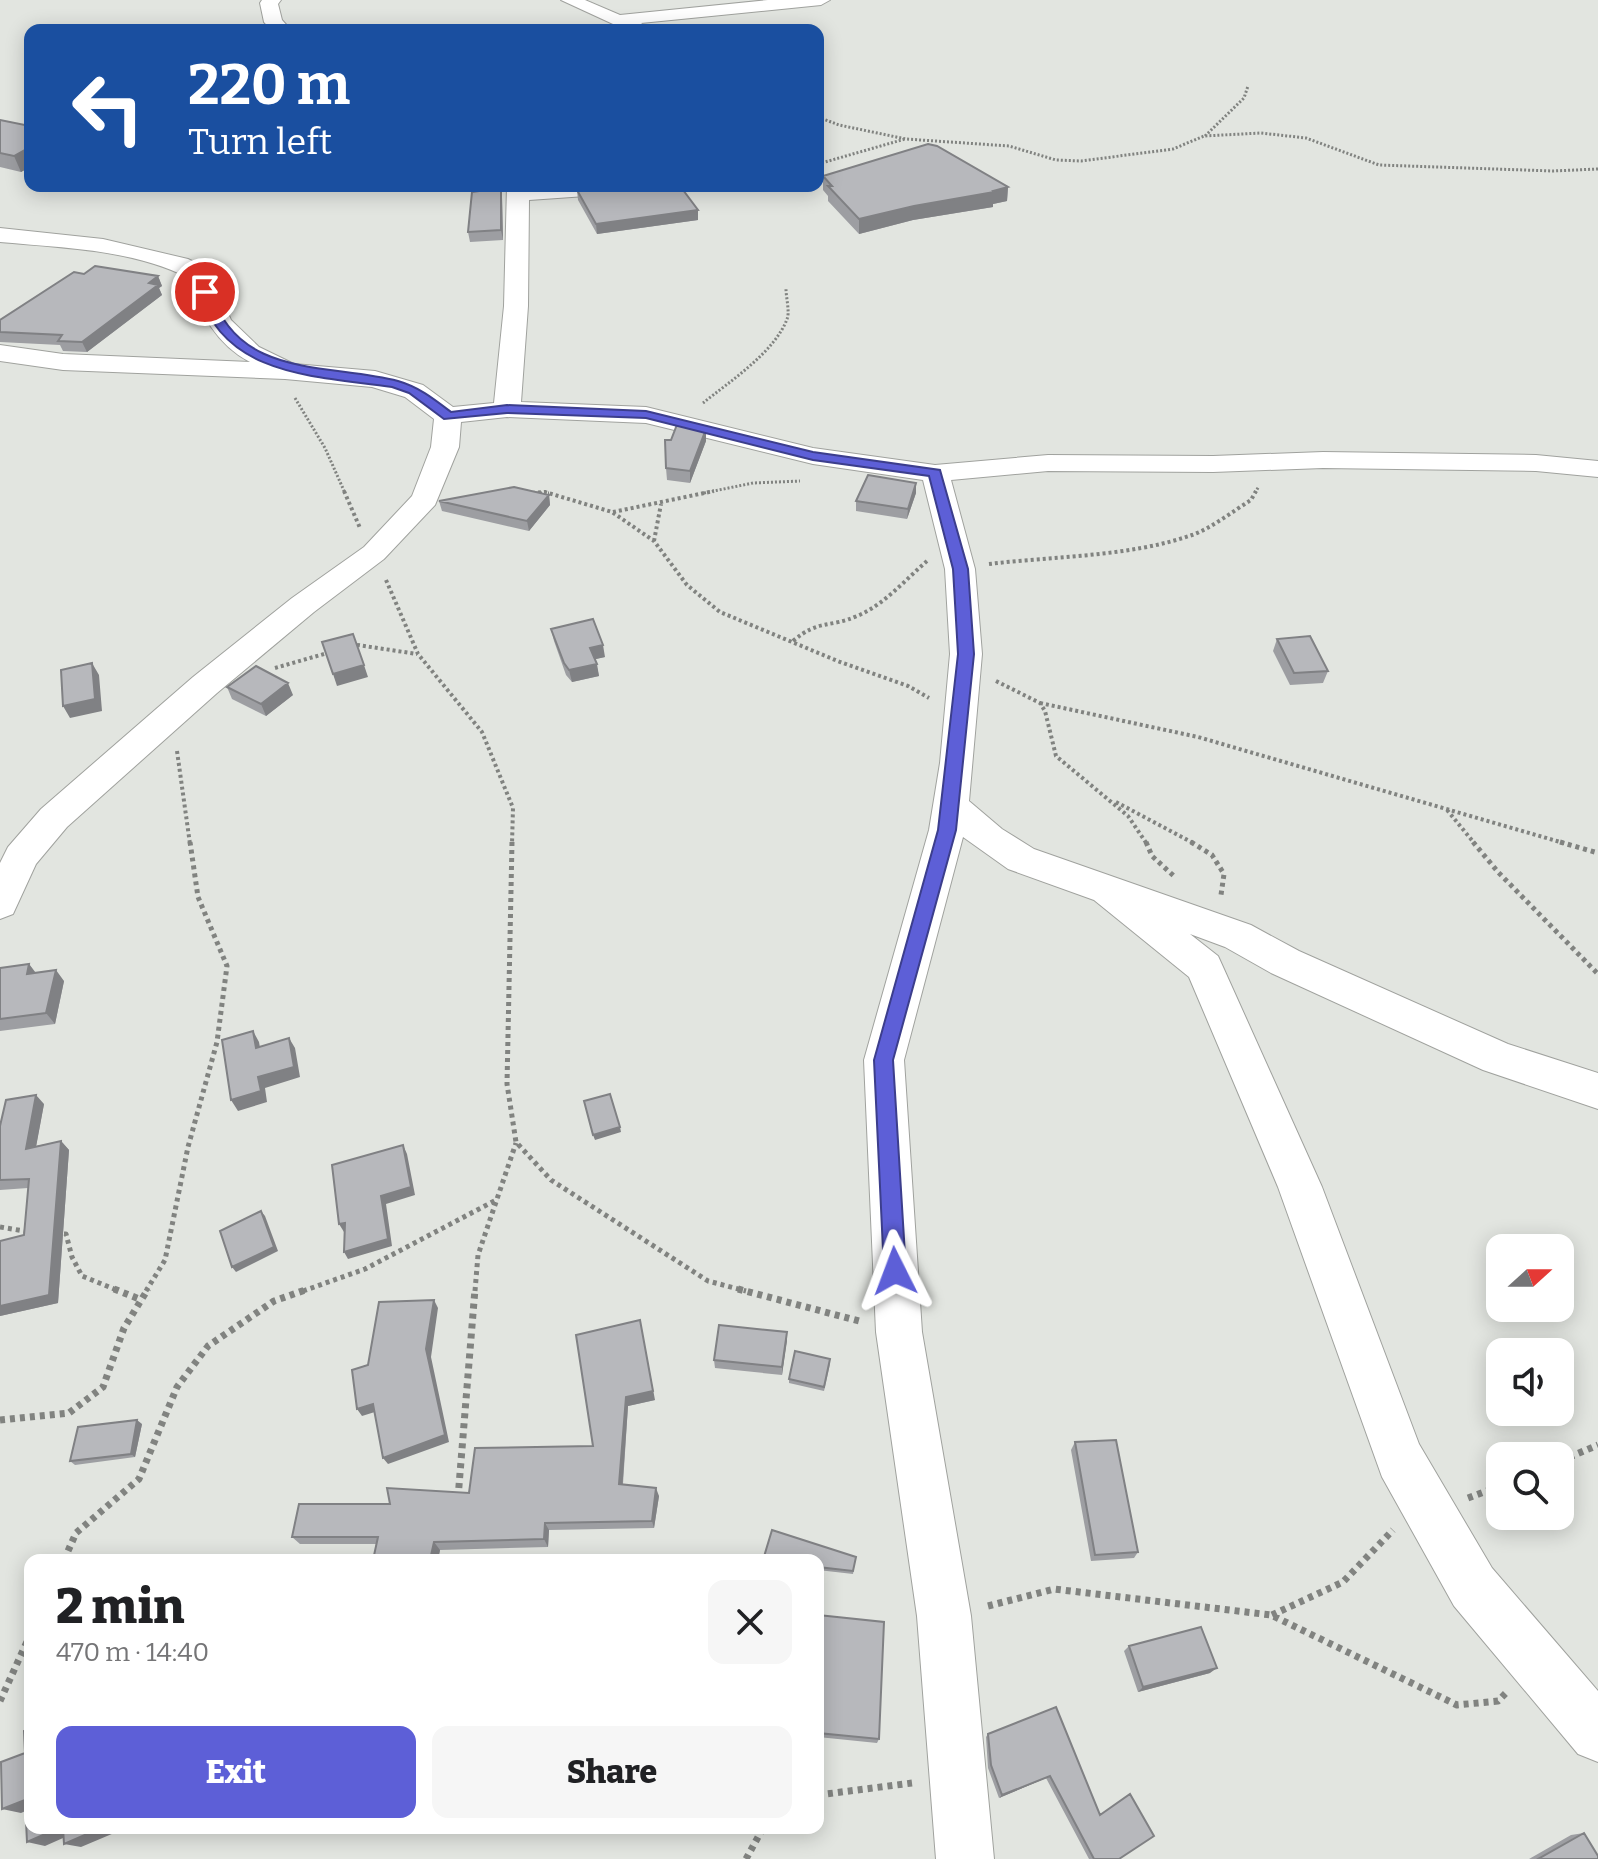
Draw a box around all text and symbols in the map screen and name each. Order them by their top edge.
text: 220 m [188,52,350,119]
icon: left [56,56,160,160]
text: Turn left [188,120,332,164]
pin [171,258,239,326]
icon: arrive [183,270,227,314]
position arrow [853,1229,937,1313]
north arrow [1486,1234,1574,1322]
map controls [1486,1234,1574,1530]
button: sound [1486,1338,1574,1426]
button: search [1486,1442,1574,1530]
text: 2 min [56,1578,184,1636]
button: close [708,1580,792,1664]
text: 470 m · 14:40 [56,1637,209,1668]
button: Exit [56,1726,416,1818]
button: Share [432,1726,792,1818]

